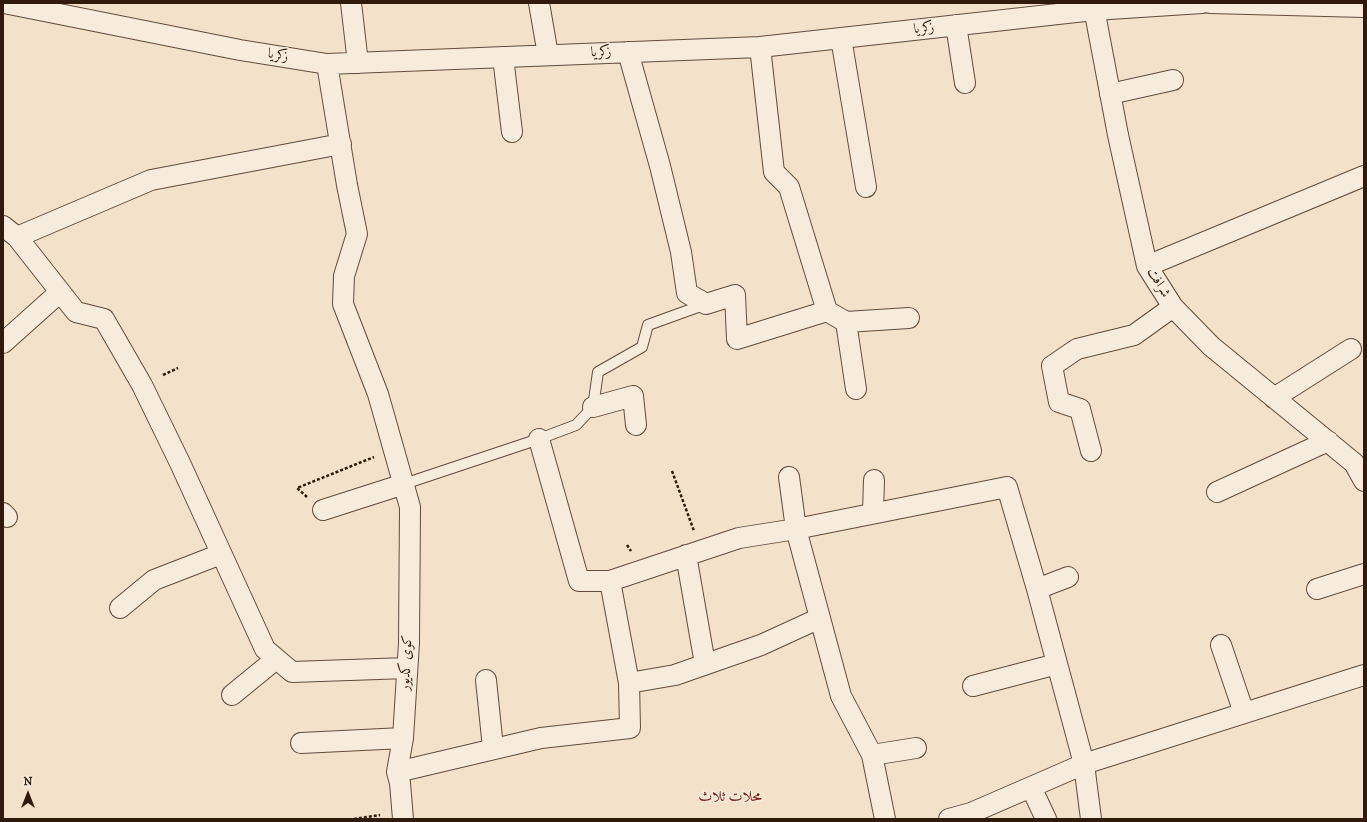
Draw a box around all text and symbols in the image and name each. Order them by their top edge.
street label: زکریا [913,20,935,38]
street label: زکریا [590,44,612,62]
street label: زکریا [266,46,290,66]
street label: شرافت [1143,265,1173,301]
street label: کوی کدیور [397,635,417,691]
north arrow [8,774,48,814]
text: N [23,775,33,789]
district label: محلات ثلاث [698,789,762,807]

